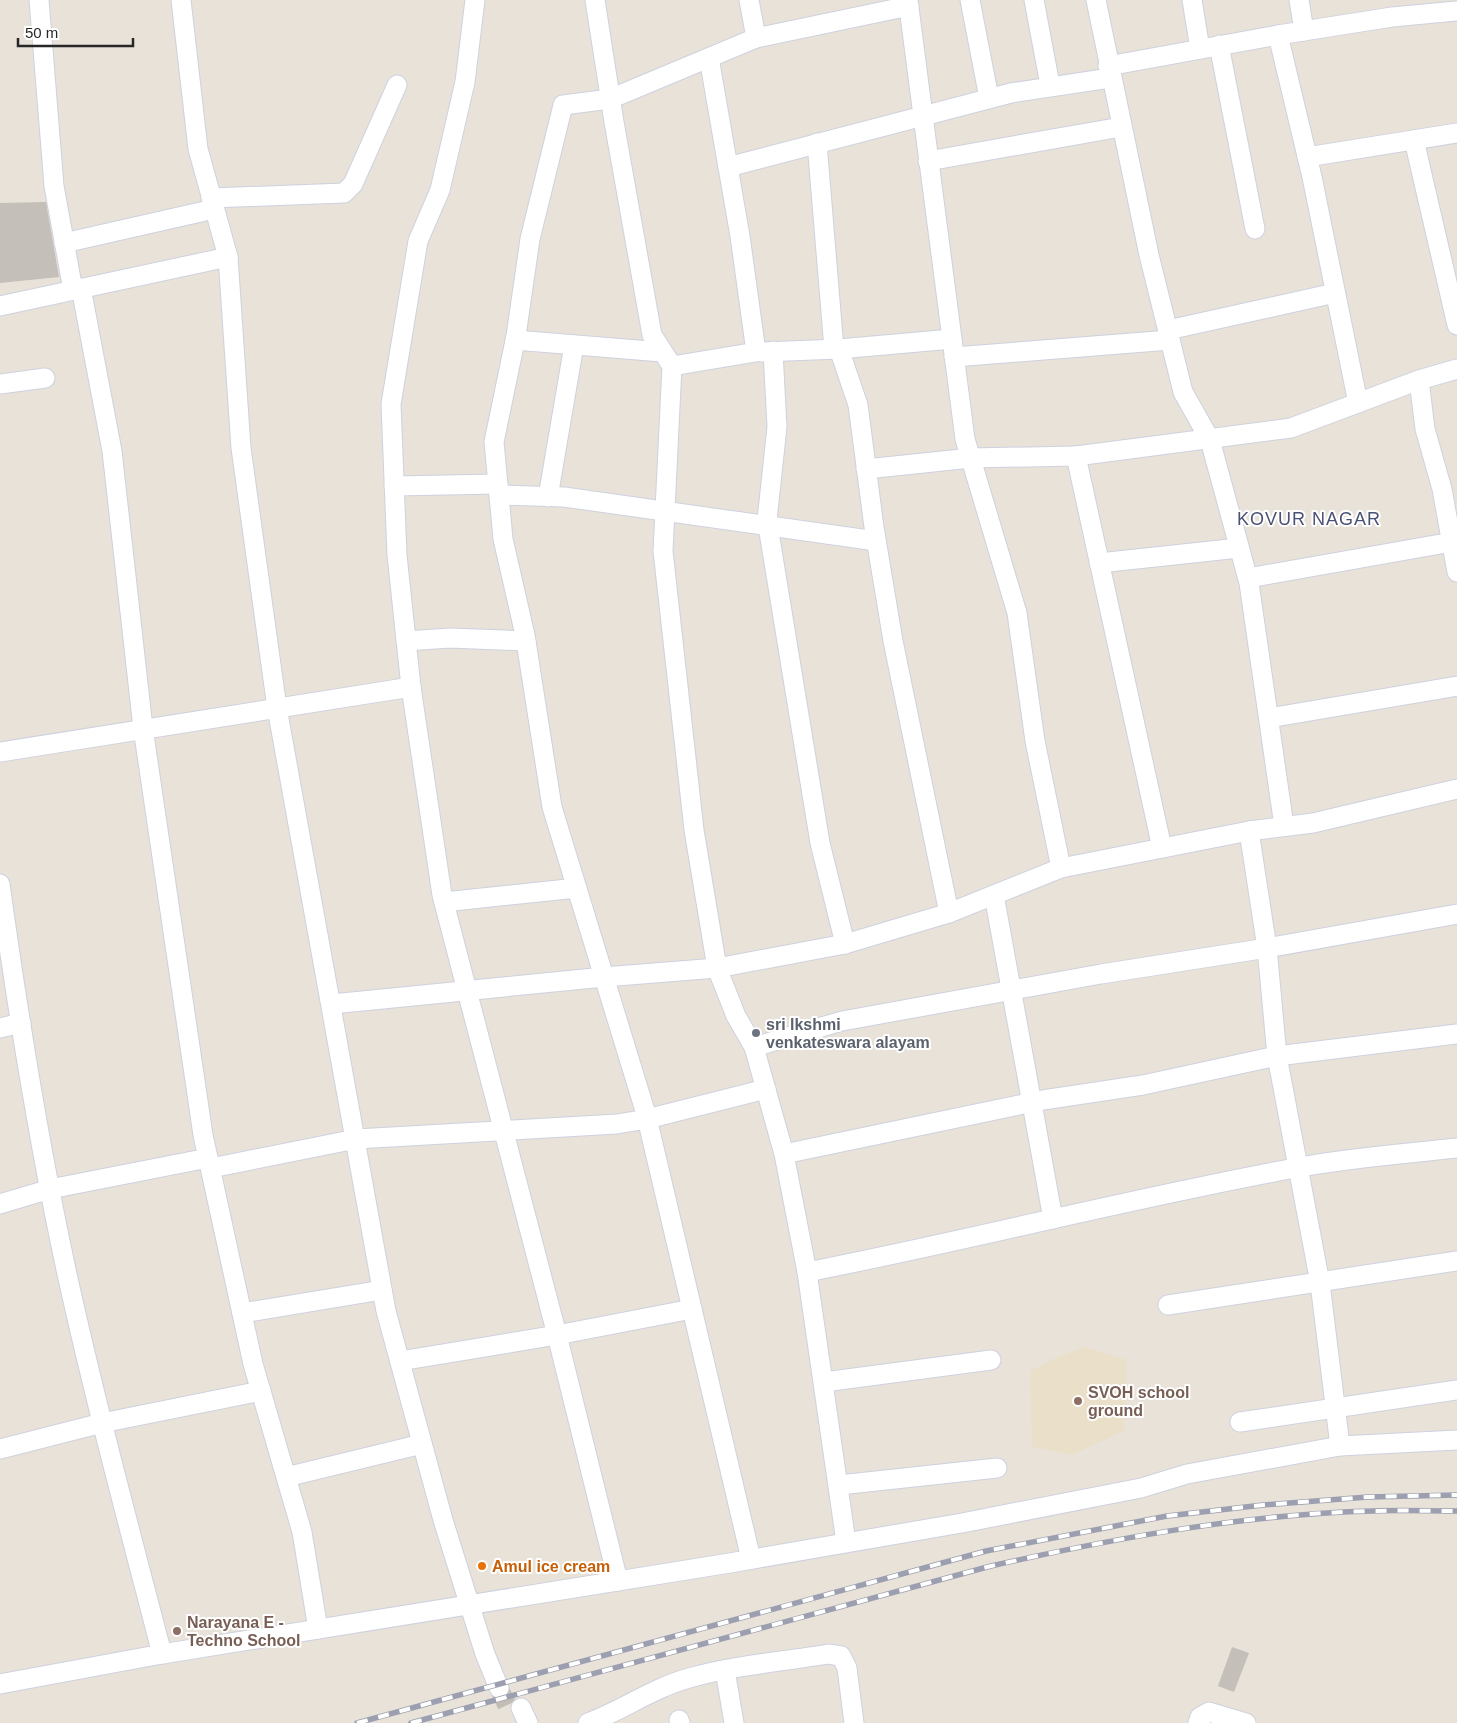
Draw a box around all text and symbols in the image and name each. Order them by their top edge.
scale bar [18,15,132,47]
text: 50 m [25,24,58,41]
district label: KOVUR NAGAR [1237,509,1381,529]
place label: sri lkshmi venkateswara alayam [766,1016,930,1051]
marker: sri lkshmi venkateswara alayam [750,1027,762,1039]
place label: SVOH school ground [1088,1384,1189,1419]
marker: SVOH school ground [1072,1395,1084,1407]
place label: Amul ice cream [492,1558,610,1575]
marker: Amul ice cream [476,1560,488,1572]
place label: Narayana E - Techno School [187,1614,300,1649]
marker: Narayana E - Techno School [171,1625,183,1637]

